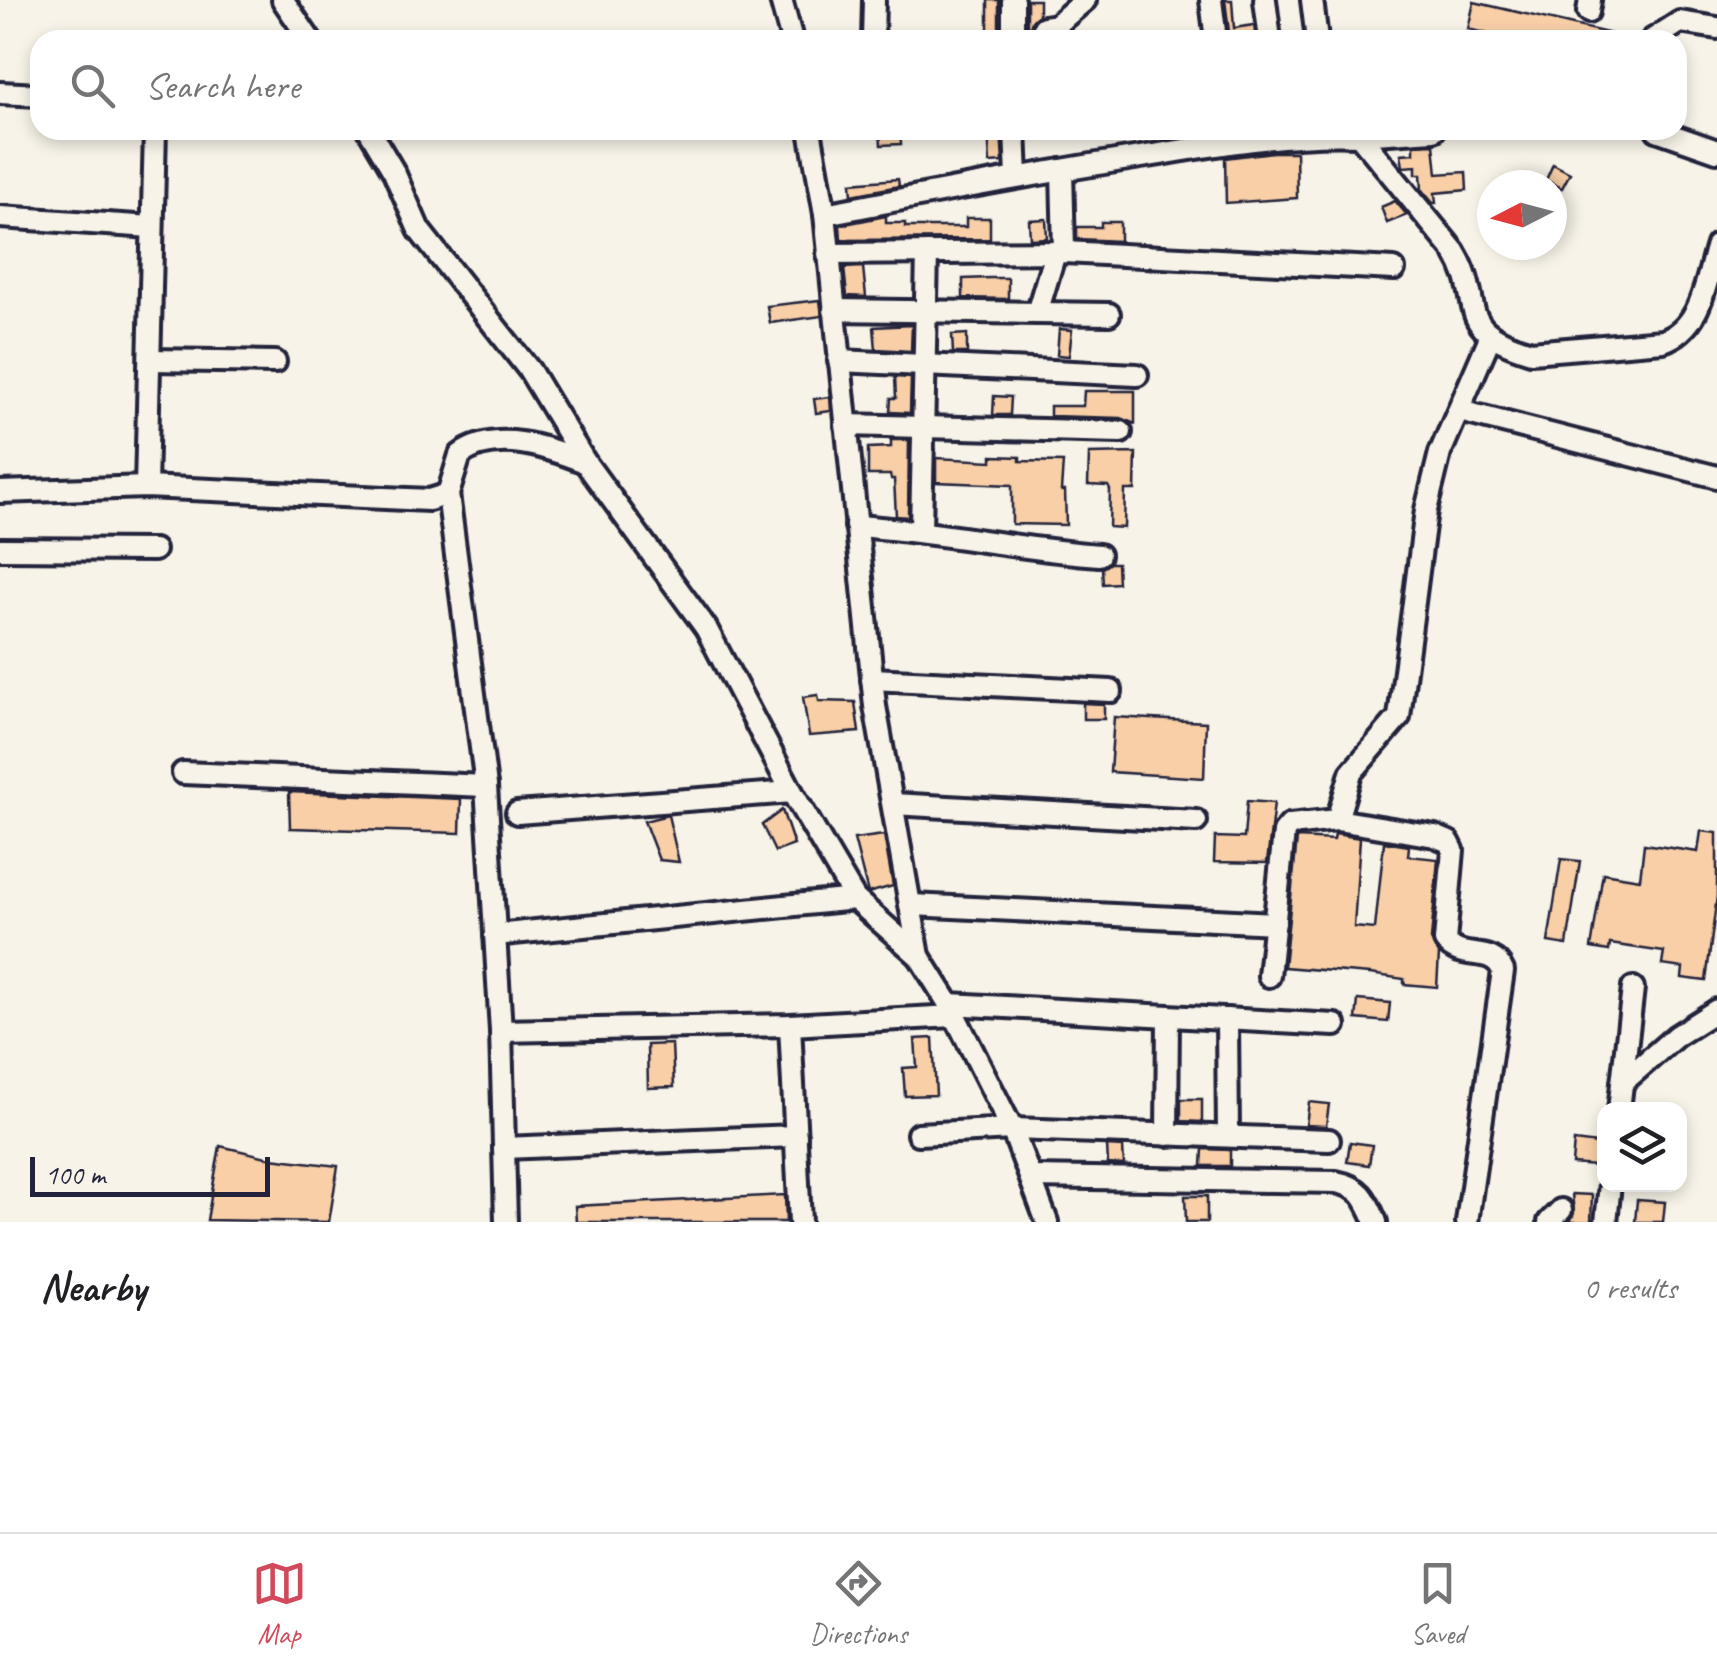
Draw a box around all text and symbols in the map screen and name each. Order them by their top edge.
search box [30,30,1687,140]
icon: search [65,58,120,113]
text: Search here [145,62,300,109]
north arrow [1477,170,1567,260]
map controls [1597,1102,1687,1192]
button: layers [1597,1102,1687,1192]
scale bar [30,1152,270,1196]
text: 100 m [45,1157,105,1192]
text: Nearby [40,1261,146,1314]
text: 0 results [1583,1267,1677,1308]
tab: Map [252,1556,307,1651]
tab: Directions [810,1556,907,1651]
tab: Saved [1410,1556,1465,1651]

